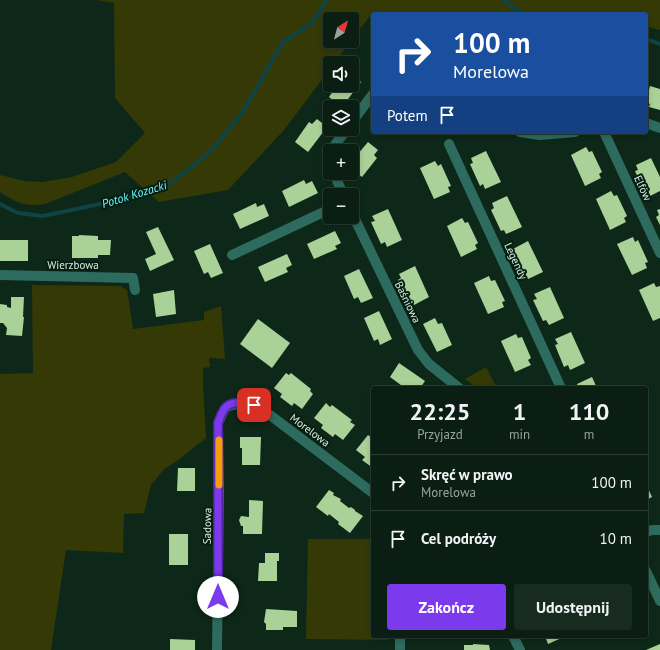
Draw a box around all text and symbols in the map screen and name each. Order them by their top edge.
north arrow [323,12,359,48]
map controls [323,12,359,224]
text: 100 m [453,24,530,61]
icon: right [387,28,439,80]
button: sound [323,56,359,92]
text: Morelowa [453,60,529,83]
button: layers [323,100,359,136]
icon: arrive [436,104,458,126]
text: Potem [387,106,428,125]
button: + [323,144,359,180]
street label: Elfów [631,173,655,203]
water label: Potok Kozacki [100,177,169,211]
button: − [323,188,359,224]
street label: Legendy [501,240,531,282]
street label: Wierzbowa [47,258,99,272]
street label: Baśniowa [392,279,424,325]
pin [237,388,271,422]
icon: arrive [243,394,265,416]
text: 22:25 [410,396,470,427]
text: 1 [513,396,526,427]
text: 110 [569,396,609,427]
street label: Morelowa [287,410,333,450]
text: Przyjazd [417,426,463,443]
text: min [509,426,530,443]
text: m [584,426,594,443]
text: Skręć w prawo [421,465,513,484]
icon: right [387,472,409,494]
text: 100 m [591,473,632,492]
text: Morelowa [421,484,476,501]
street label: Sadowa [200,508,214,544]
icon: arrive [387,528,409,550]
text: Cel podróży [421,529,496,548]
text: 10 m [599,529,632,548]
position arrow [197,576,239,618]
button: Zakończ [387,584,506,630]
button: Udostępnij [514,584,632,630]

